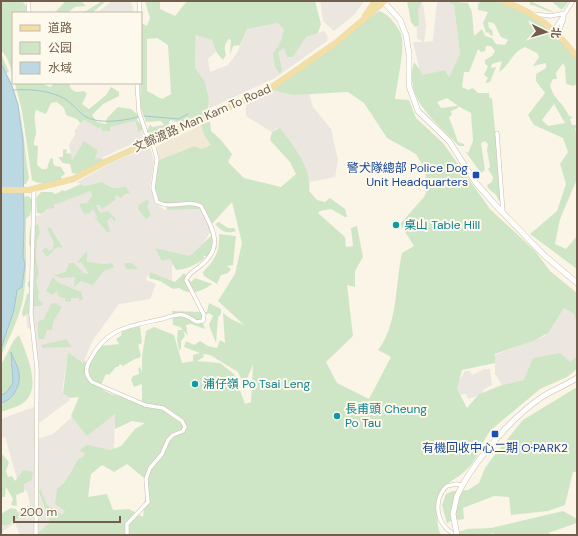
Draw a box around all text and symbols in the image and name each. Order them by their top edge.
legend [12,12,142,84]
north arrow [526,12,566,52]
text: 道路 [48,20,72,36]
text: 北 [549,27,563,39]
text: 公园 [48,40,72,56]
text: 水域 [48,60,72,76]
street label: 文錦渡路 Man Kam To Road [131,80,273,156]
place label: 警犬隊總部 Police Dog Unit Headquarters [347,160,468,190]
marker: 警犬隊總部 Police Dog Unit Headquarters [471,170,481,180]
place label: 桌山 Table Hill [404,217,480,233]
marker: 桌山 Table Hill [391,220,401,230]
place label: 浦仔嶺 Po Tsai Leng [203,376,310,392]
marker: 浦仔嶺 Po Tsai Leng [190,379,200,389]
place label: 長甫頭 Cheung Po Tau [345,401,427,431]
marker: 長甫頭 Cheung Po Tau [332,411,342,421]
marker: 有機回收中心二期 O·PARK2 [490,429,500,439]
place label: 有機回收中心二期 O·PARK2 [422,440,568,456]
scale bar [14,498,120,524]
text: 200 m [20,504,57,520]

